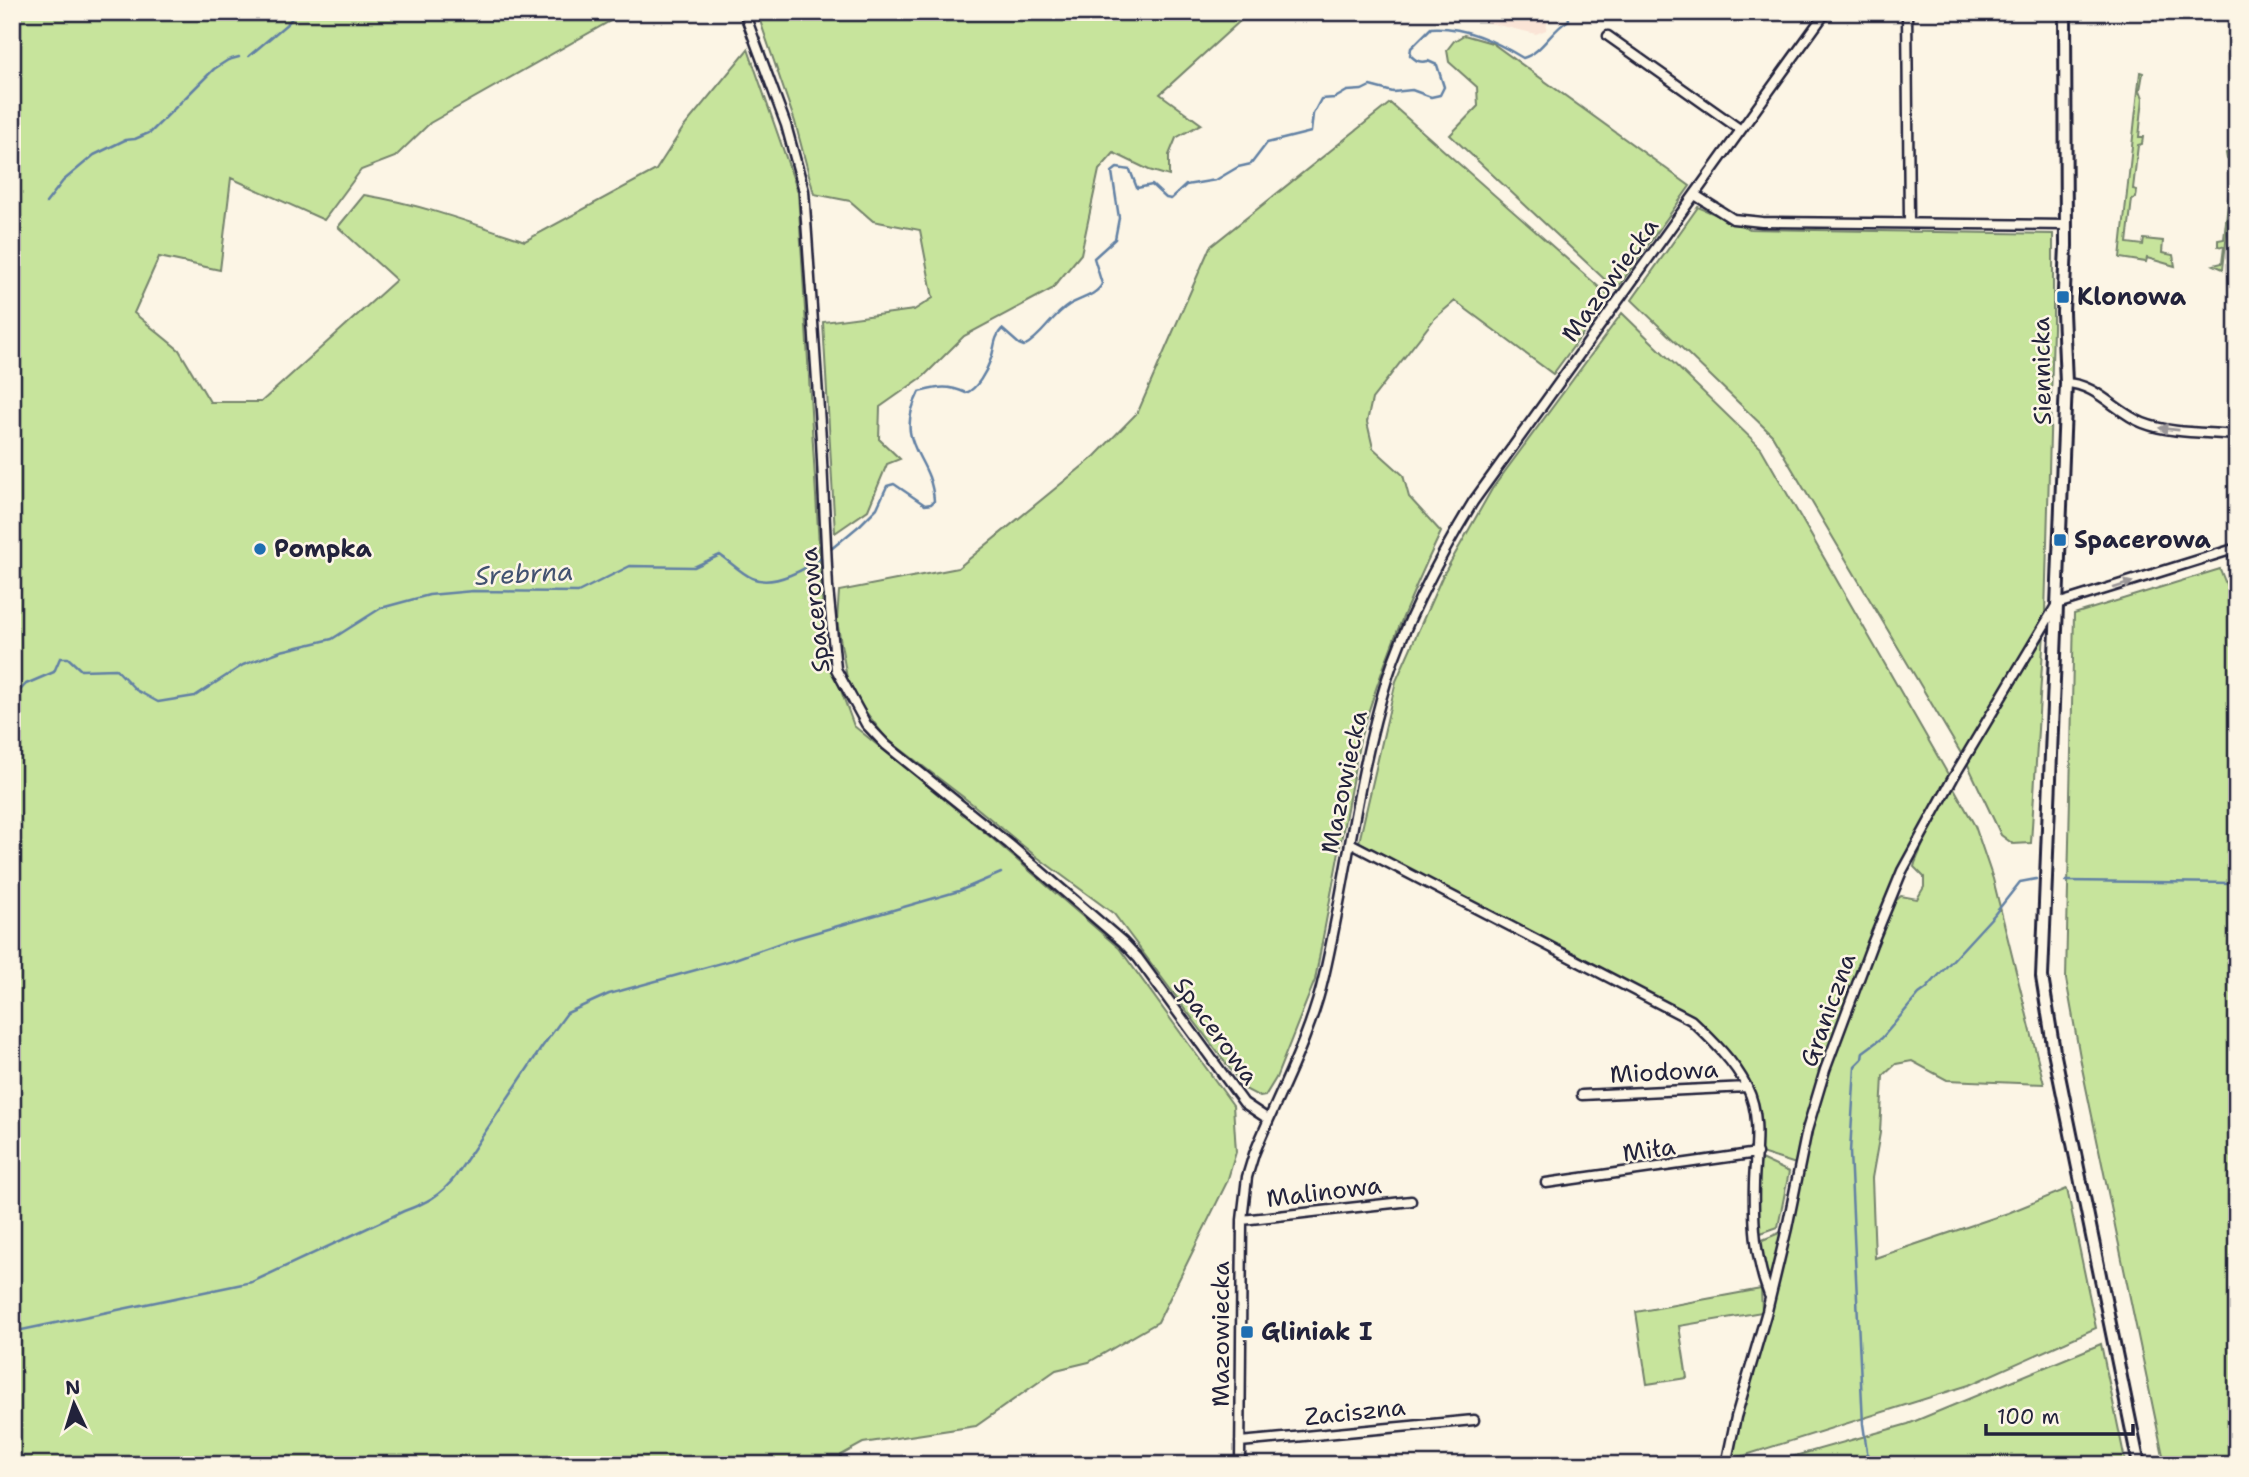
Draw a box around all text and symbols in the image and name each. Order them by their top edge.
street label: Mazowiecka [1554,212,1666,348]
place label: Klonowa [2077,281,2187,313]
marker: Klonowa [2055,289,2071,305]
street label: Siennicka [2025,317,2059,425]
one-way arrow [2158,423,2180,434]
place label: Spacerowa [2074,524,2212,556]
marker: Spacerowa [2052,532,2068,548]
place label: Pompka [274,533,373,565]
marker: Pompka [252,541,268,557]
street label: Spacerowa [793,546,837,674]
water label: Srebrna [474,553,574,593]
one-way arrow [2112,579,2133,589]
street label: Mazowiecka [1313,707,1375,857]
street label: Graniczna [1793,949,1863,1071]
street label: Spacerowa [1166,971,1266,1091]
street label: Miodowa [1609,1053,1719,1091]
street label: Miła [1621,1130,1678,1170]
street label: Malinowa [1265,1169,1383,1215]
street label: Mazowiecka [1205,1261,1237,1407]
place label: Gliniak I [1261,1316,1372,1348]
marker: Gliniak I [1239,1324,1255,1340]
north arrow [38,1368,108,1438]
text: N [64,1375,81,1401]
street label: Zaciszna [1303,1391,1407,1433]
scale bar [1986,1393,2134,1437]
text: 100 m [1997,1403,2060,1431]

